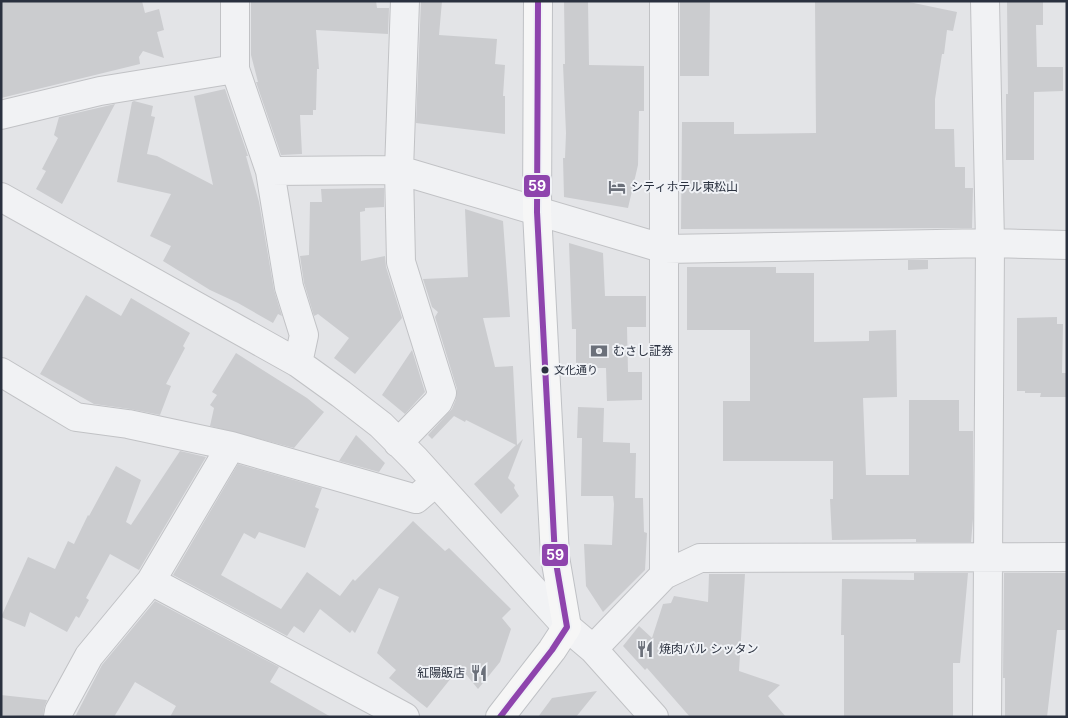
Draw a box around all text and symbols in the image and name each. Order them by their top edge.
line badge: 59 [523,174,551,198]
text: 59 [528,177,546,194]
hotel icon: シティホテル東松山 [607,177,627,197]
place label: シティホテル東松山 [631,179,738,194]
bank icon: むさし証券 [589,341,609,361]
place label: むさし証券 [613,343,673,358]
place label: 文化通り [554,363,598,377]
marker: 文化通り [540,365,550,375]
line badge: 59 [541,543,569,567]
text: 59 [546,546,564,563]
restaurant icon: 焼肉バル シッタン [635,639,655,659]
place label: 焼肉バル シッタン [659,641,758,656]
restaurant icon: 紅陽飯店 [469,663,489,683]
place label: 紅陽飯店 [417,665,465,680]

